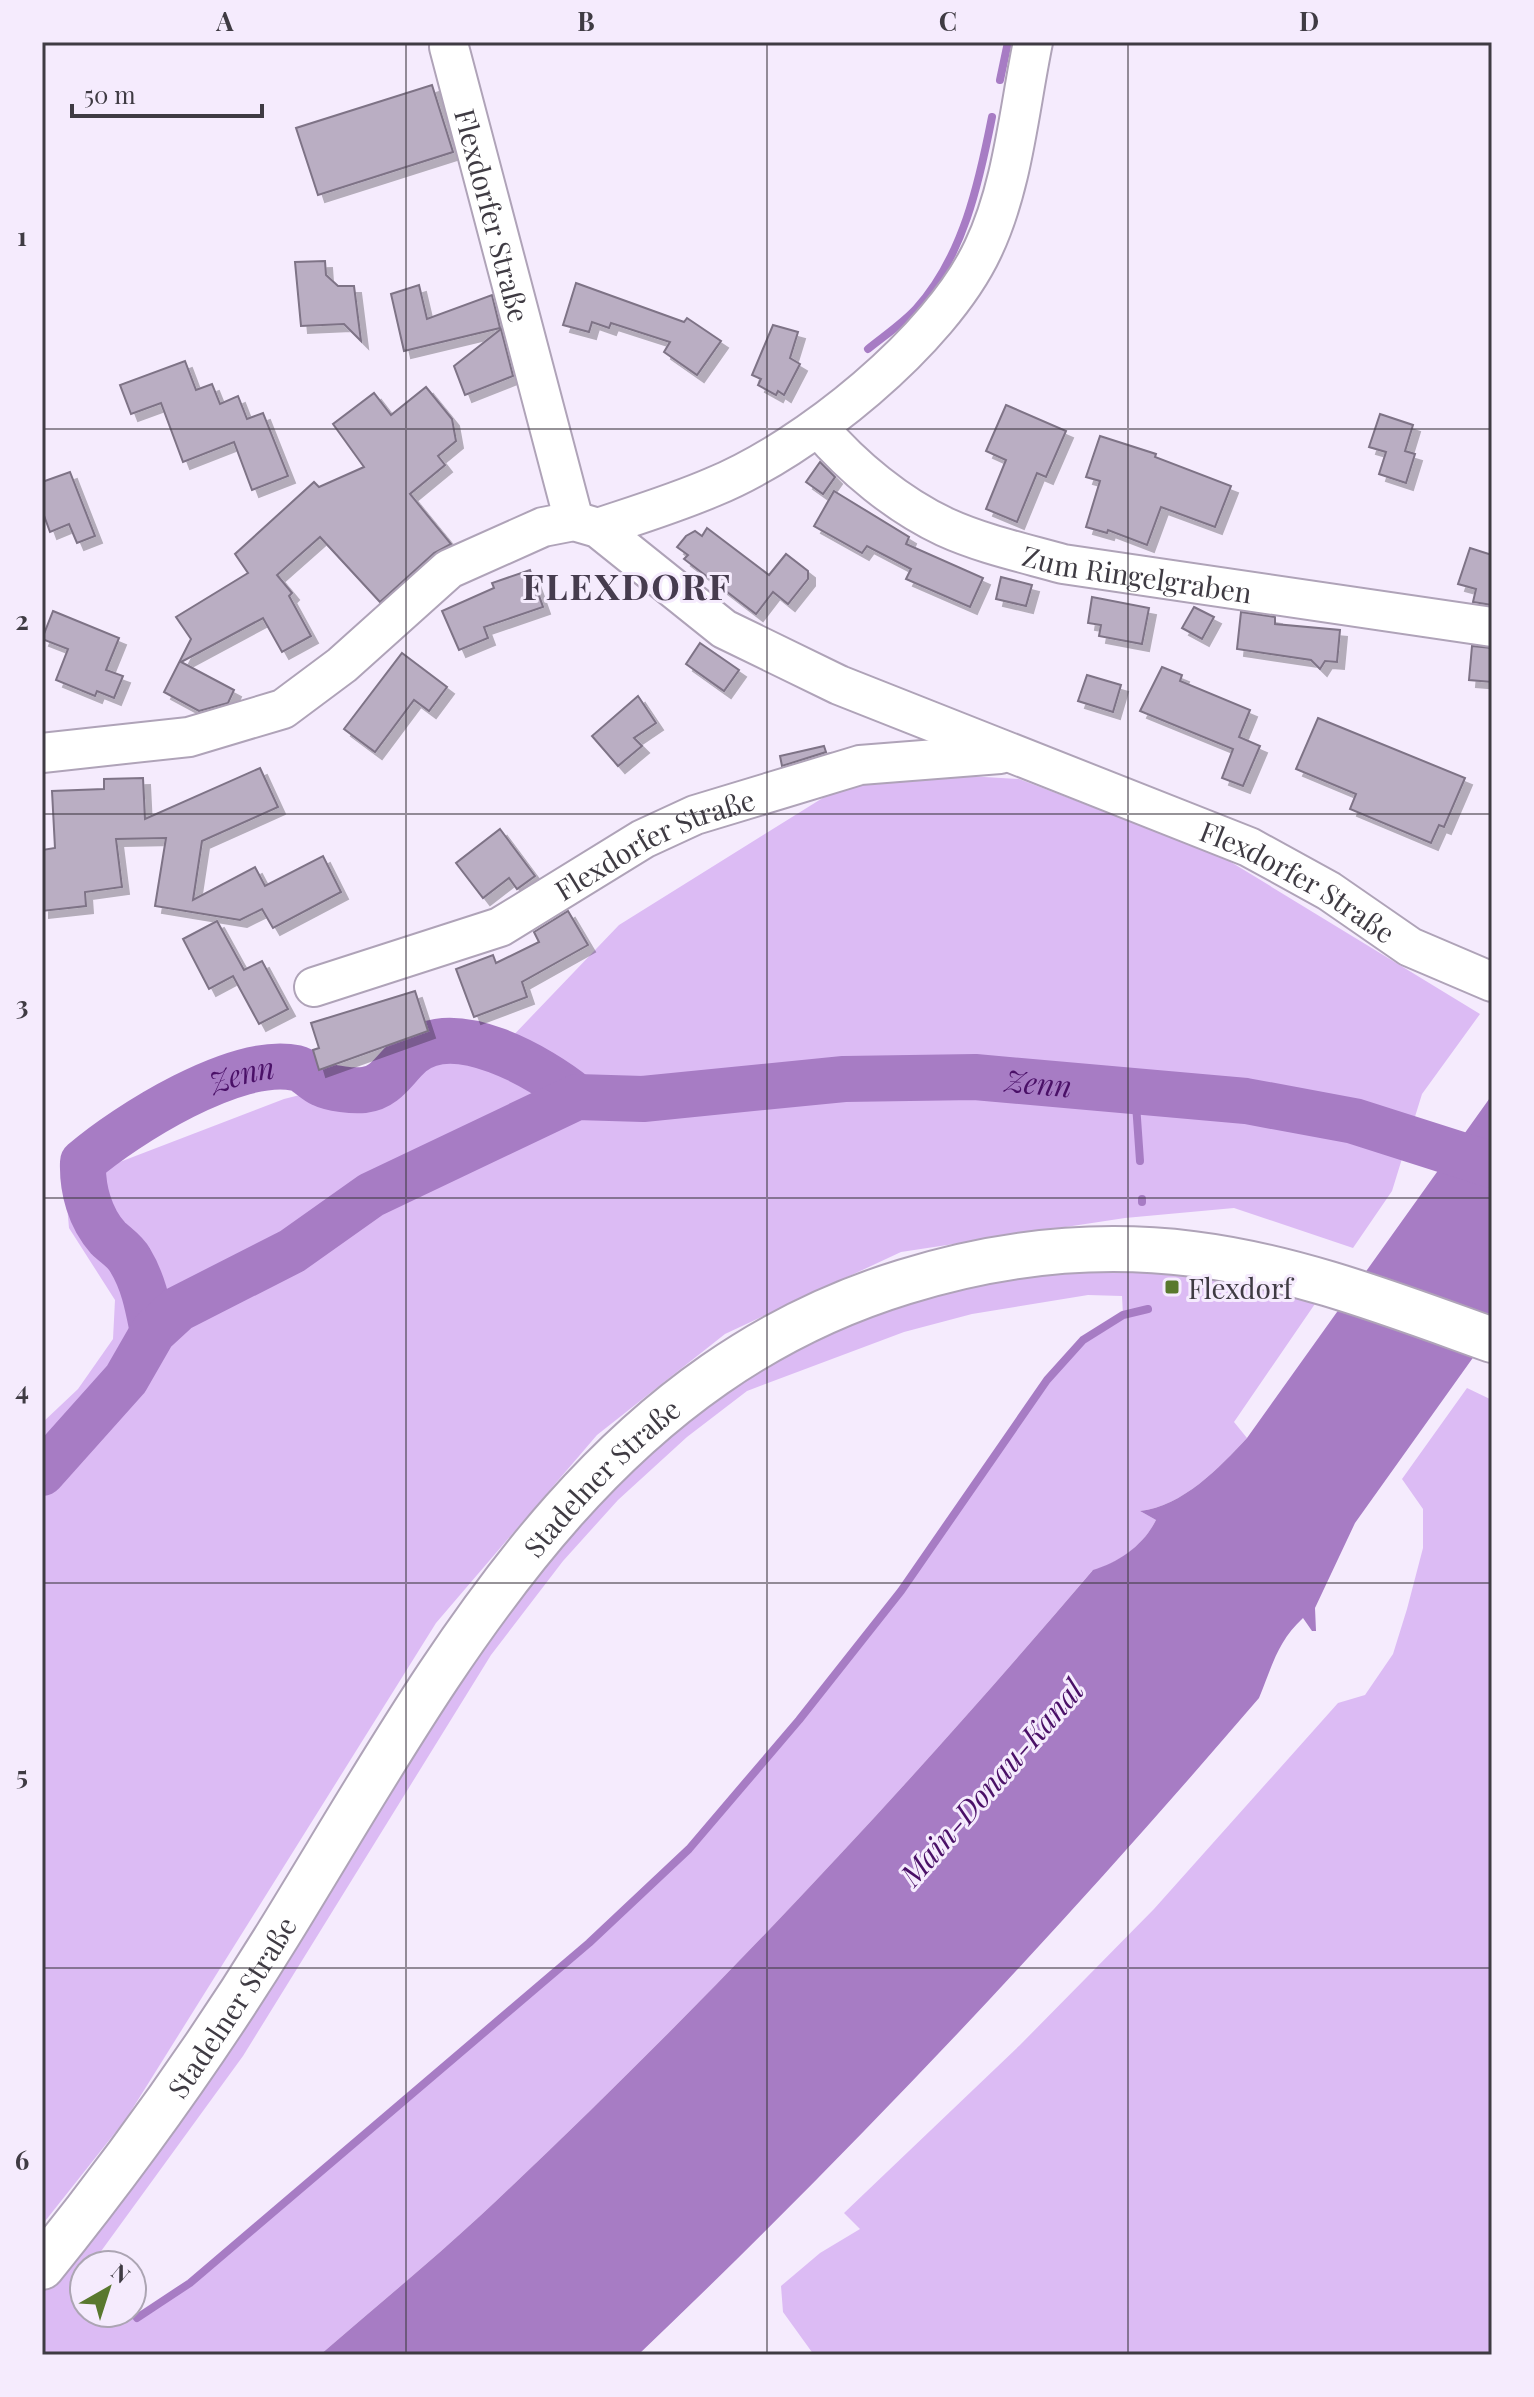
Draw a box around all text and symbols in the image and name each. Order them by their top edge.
text: A [215,3,234,38]
text: B [577,3,595,38]
text: C [939,3,957,38]
text: D [1299,3,1319,38]
scale bar [72,68,262,118]
text: 50 m [84,78,136,110]
street label: Flexdorfer Straße [448,105,539,326]
text: 1 [17,218,27,253]
street label: Zum Ringelgraben [1019,535,1255,610]
district label: FLEXDORF [522,561,732,609]
text: 2 [15,602,29,637]
street label: Flexdorfer Straße [547,780,759,908]
street label: Flexdorfer Straße [1195,811,1403,950]
text: 3 [16,987,28,1022]
water label: Zenn [201,1046,277,1103]
water label: Zenn [1002,1060,1074,1106]
place label: Flexdorf [1188,1269,1295,1306]
marker: Flexdorf [1163,1278,1181,1296]
text: 4 [15,1372,29,1407]
street label: Stadelner Straße [514,1389,687,1564]
water label: Main-Donau-Kanal [889,1669,1093,1895]
text: 5 [16,1757,28,1792]
street label: Stadelner Straße [158,1909,304,2104]
text: 6 [15,2142,29,2177]
north arrow [68,2249,148,2329]
text: N [106,2256,137,2289]

